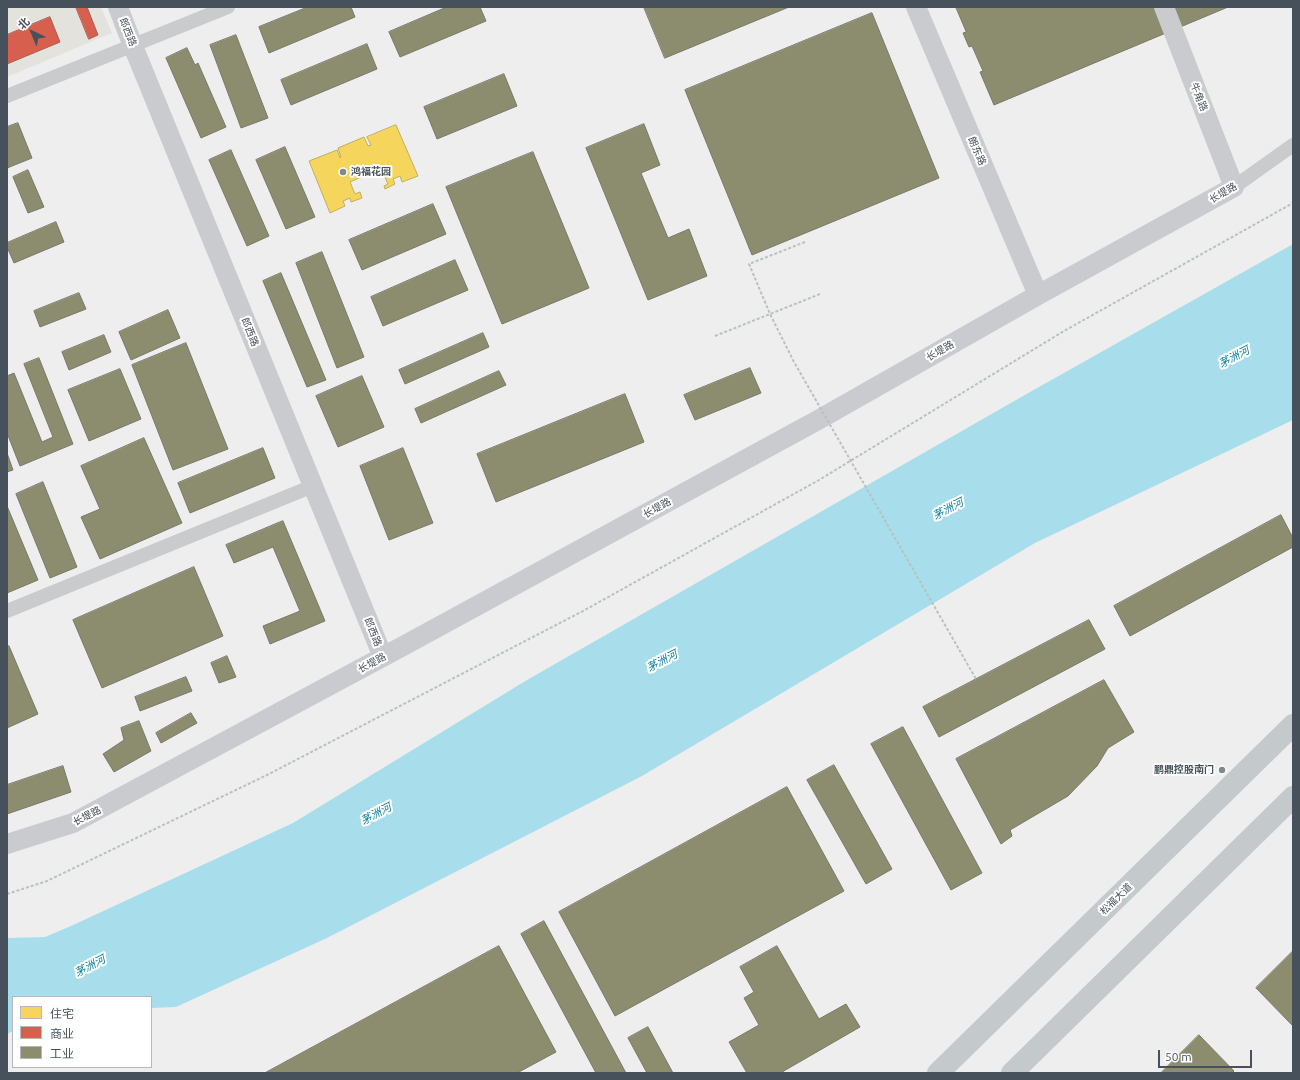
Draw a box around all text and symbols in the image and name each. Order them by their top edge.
north arrow [12,12,52,52]
text: 北 [16,15,32,32]
street label: 郎西路 [117,16,139,48]
street label: 牛角路 [1188,81,1210,113]
street label: 朗东路 [966,135,988,167]
place label: 鸿福花园 [351,166,391,178]
marker: 鸿福花园 [338,167,348,177]
street label: 长堤路 [1207,180,1239,206]
street label: 郎西路 [239,316,261,348]
street label: 长堤路 [924,338,956,364]
water label: 茅洲河 [1216,343,1252,371]
street label: 长堤路 [641,495,673,521]
water label: 茅洲河 [930,495,966,523]
street label: 郎西路 [362,616,384,648]
water label: 茅洲河 [644,647,680,675]
street label: 长堤路 [356,651,388,675]
place label: 鹏鼎控股南门 [1154,764,1214,776]
marker: 鹏鼎控股南门 [1217,765,1227,775]
water label: 茅洲河 [358,800,394,828]
street label: 长堤路 [71,804,103,828]
street label: 松福大道 [1097,881,1135,917]
water label: 茅洲河 [72,952,108,980]
legend [12,996,152,1068]
text: 住宅 [50,1007,74,1020]
text: 商业 [50,1027,74,1040]
scale bar [1160,1042,1254,1068]
text: 工业 [50,1047,74,1060]
text: 50 m [1165,1050,1192,1063]

